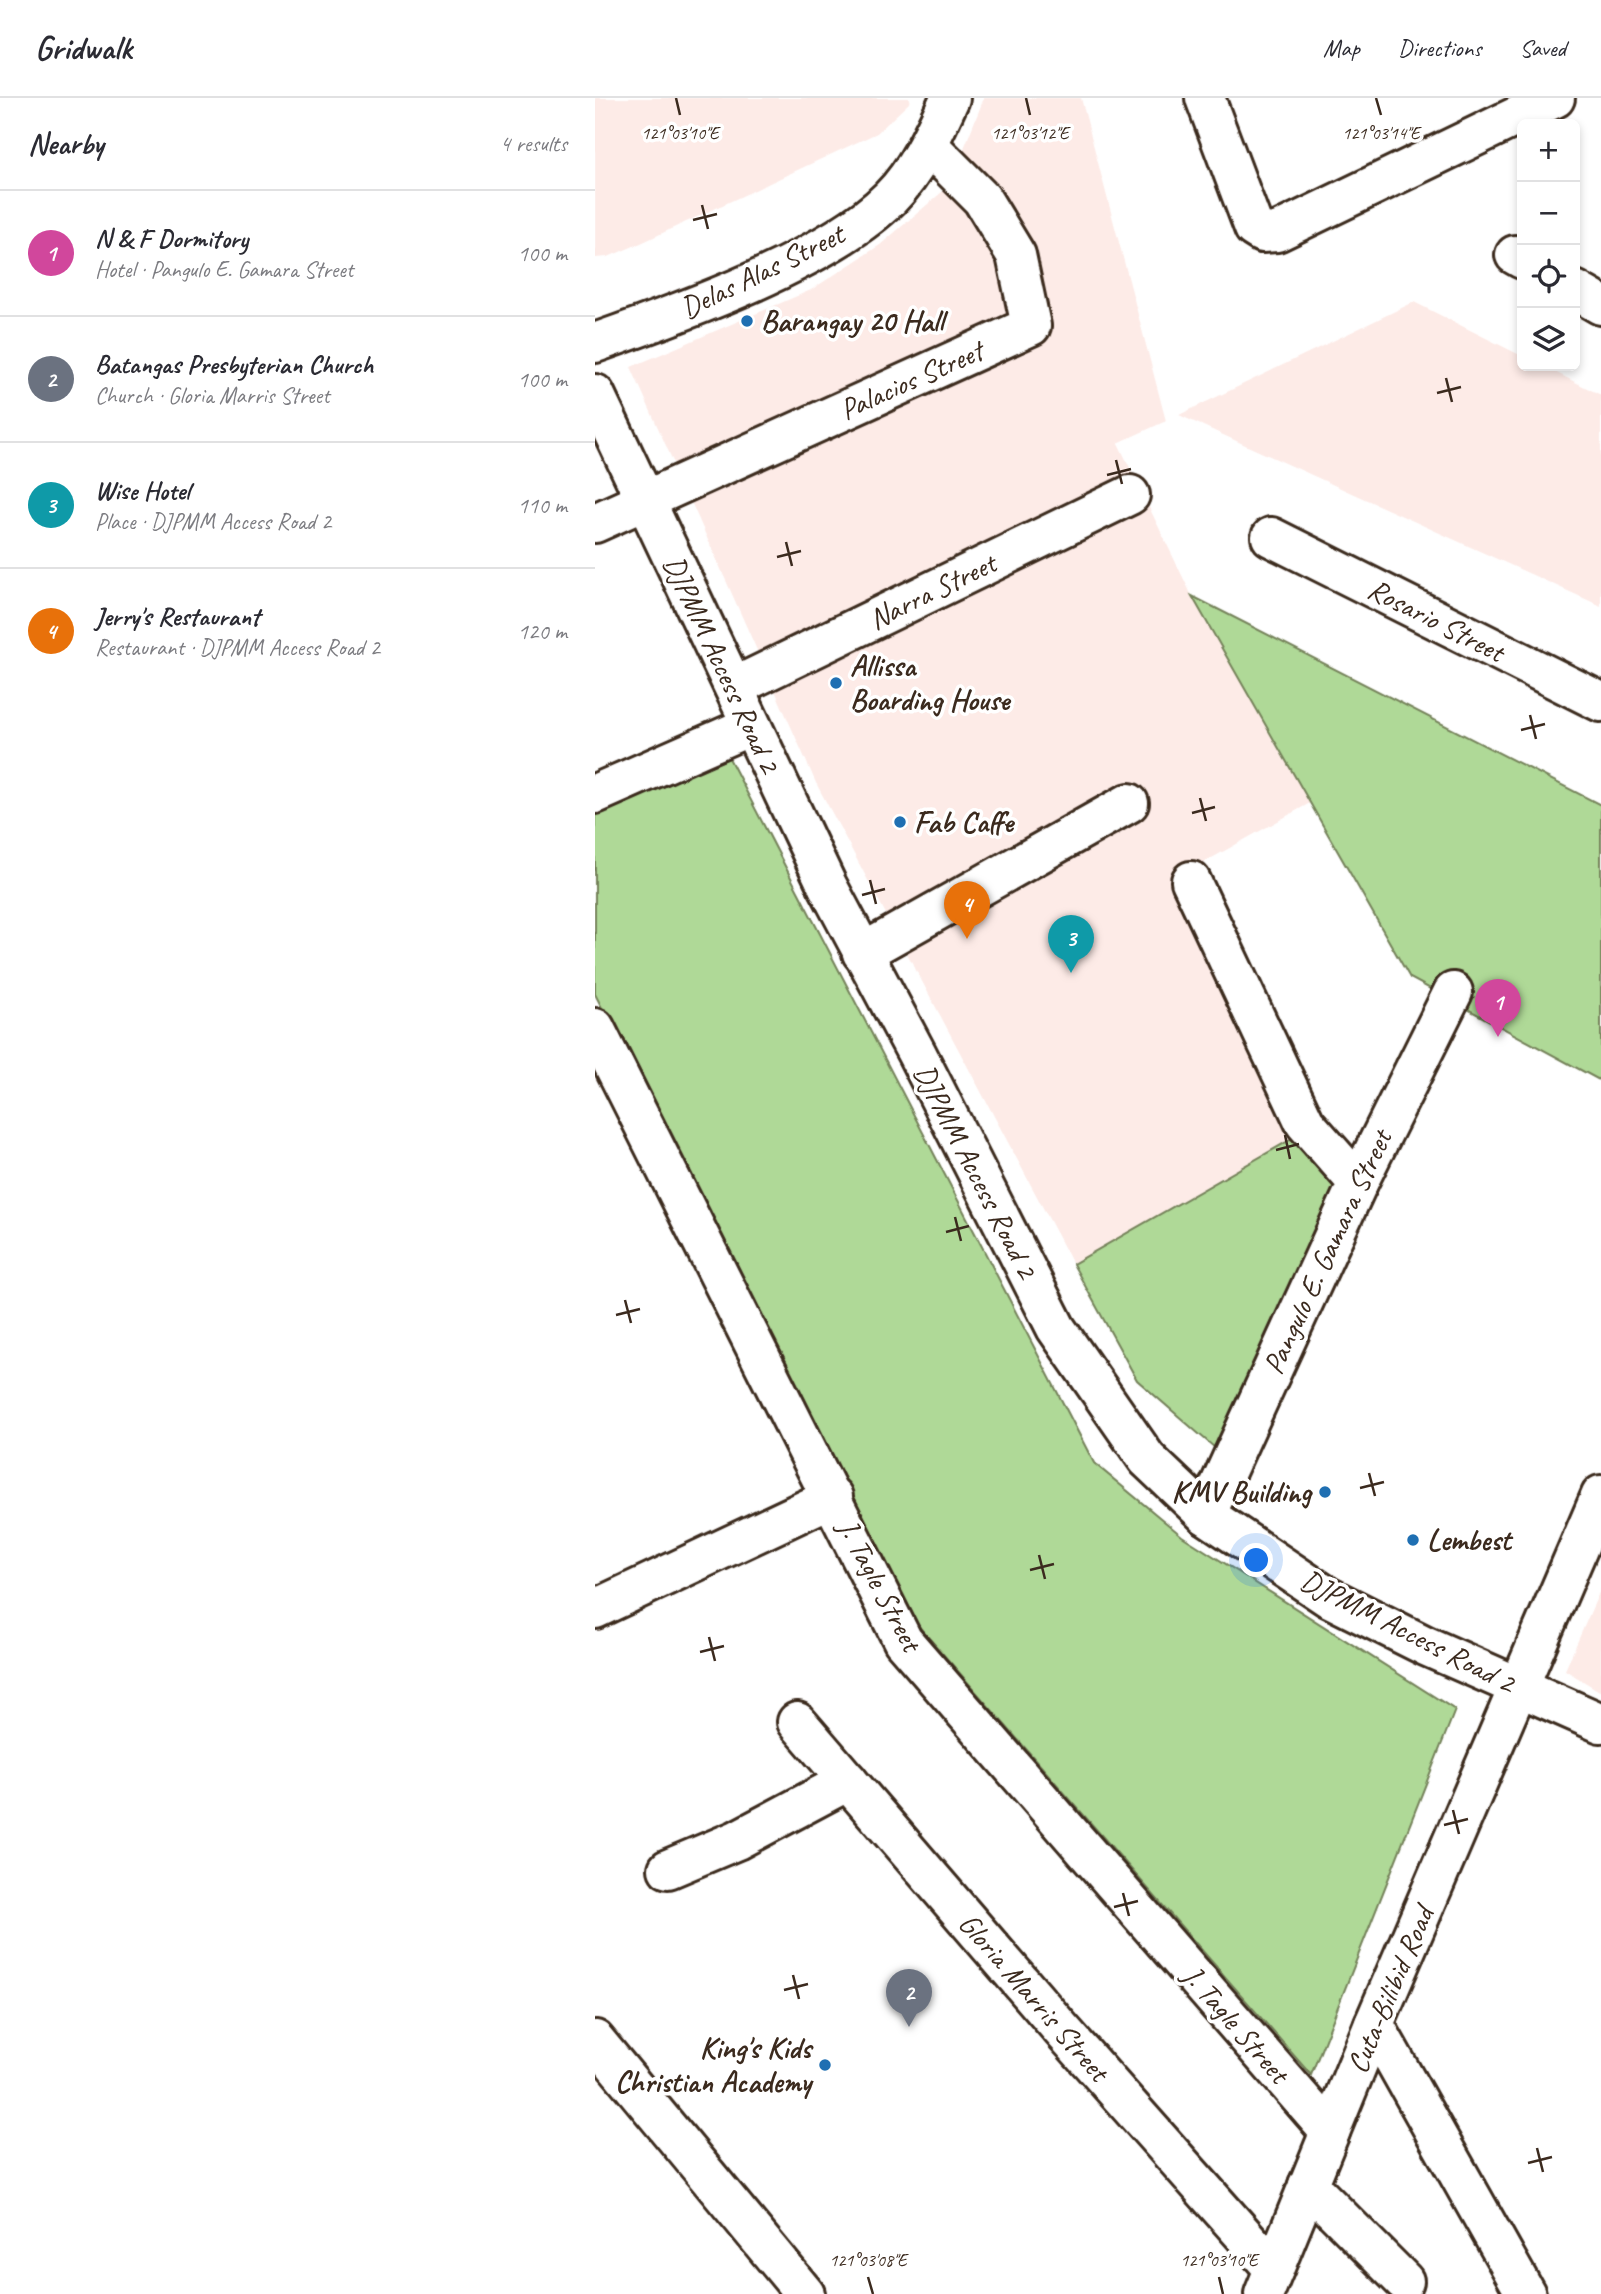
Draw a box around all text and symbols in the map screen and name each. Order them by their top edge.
text: Gridwalk [35,27,132,69]
text: Map [1323,33,1360,63]
text: Directions [1398,33,1481,63]
text: Saved [1519,33,1566,63]
map controls [1517,119,1580,371]
button: + [1517,119,1580,182]
text: 121°03'10"E [641,122,721,144]
text: 121°03'12"E [991,122,1071,144]
text: 121°03'14"E [1342,122,1422,144]
text: Nearby [28,125,104,163]
text: 4 results [500,129,567,158]
button: − [1517,182,1580,245]
street label: Delas Alas Street [674,214,853,327]
text: N & F Dormitory [95,222,248,255]
text: 1 [46,239,56,268]
text: 100 m [518,239,567,268]
button: locate [1517,245,1580,308]
text: Hotel · Pangulo E. Gamara Street [95,255,353,284]
place label: Barangay 20 Hall [761,302,949,340]
button: layers [1517,308,1580,371]
marker: Barangay 20 Hall [739,313,755,329]
street label: Palacios Street [834,330,992,428]
text: Batangas Presbyterian Church [95,348,373,381]
text: 2 [46,365,56,394]
text: 100 m [518,365,567,394]
text: Church · Gloria Marris Street [95,381,330,410]
text: Wise Hotel [95,474,190,507]
text: 3 [46,491,56,520]
text: 110 m [518,491,567,520]
text: Place · DJPMM Access Road 2 [95,507,331,536]
street label: Narra Street [862,543,1005,638]
street label: DJPMM Access Road 2 [655,549,790,781]
street label: Rosario Street [1362,570,1513,672]
text: Jerry's Restaurant [95,600,260,633]
text: 4 [46,617,56,646]
text: 120 m [518,617,567,646]
text: Restaurant · DJPMM Access Road 2 [95,633,380,662]
place label: Allissa Boarding House [850,647,1011,719]
marker: Allissa Boarding House [828,675,844,691]
place label: Fab Caffe [914,803,1015,841]
marker: Fab Caffe [892,814,908,830]
pin: 4 [944,881,990,939]
pin: 3 [1048,915,1094,973]
pin: 1 [1475,979,1521,1037]
street label: DJPMM Access Road 2 [906,1058,1047,1287]
street label: Pangulo E. Gamara Street [1254,1121,1401,1380]
place label: KMV Building [1172,1473,1313,1511]
marker: KMV Building [1317,1484,1333,1500]
street label: J. Tagle Street [828,1511,932,1660]
place label: Lembest [1427,1521,1514,1559]
marker: Lembest [1405,1532,1421,1548]
your location [1239,1543,1273,1577]
street label: DJPMM Access Road 2 [1295,1561,1524,1702]
street label: Cuta-Bilibid Road [1338,1897,1444,2079]
street label: Gloria Marris Street [951,1905,1119,2091]
street label: J. Tagle Street [1173,1956,1300,2093]
pin: 2 [886,1969,932,2027]
place label: King's Kids Christian Academy [615,2029,814,2101]
marker: King's Kids Christian Academy [817,2057,833,2073]
text: 121°03'08"E [829,2249,909,2271]
text: 121°03'10"E [1180,2249,1260,2271]

